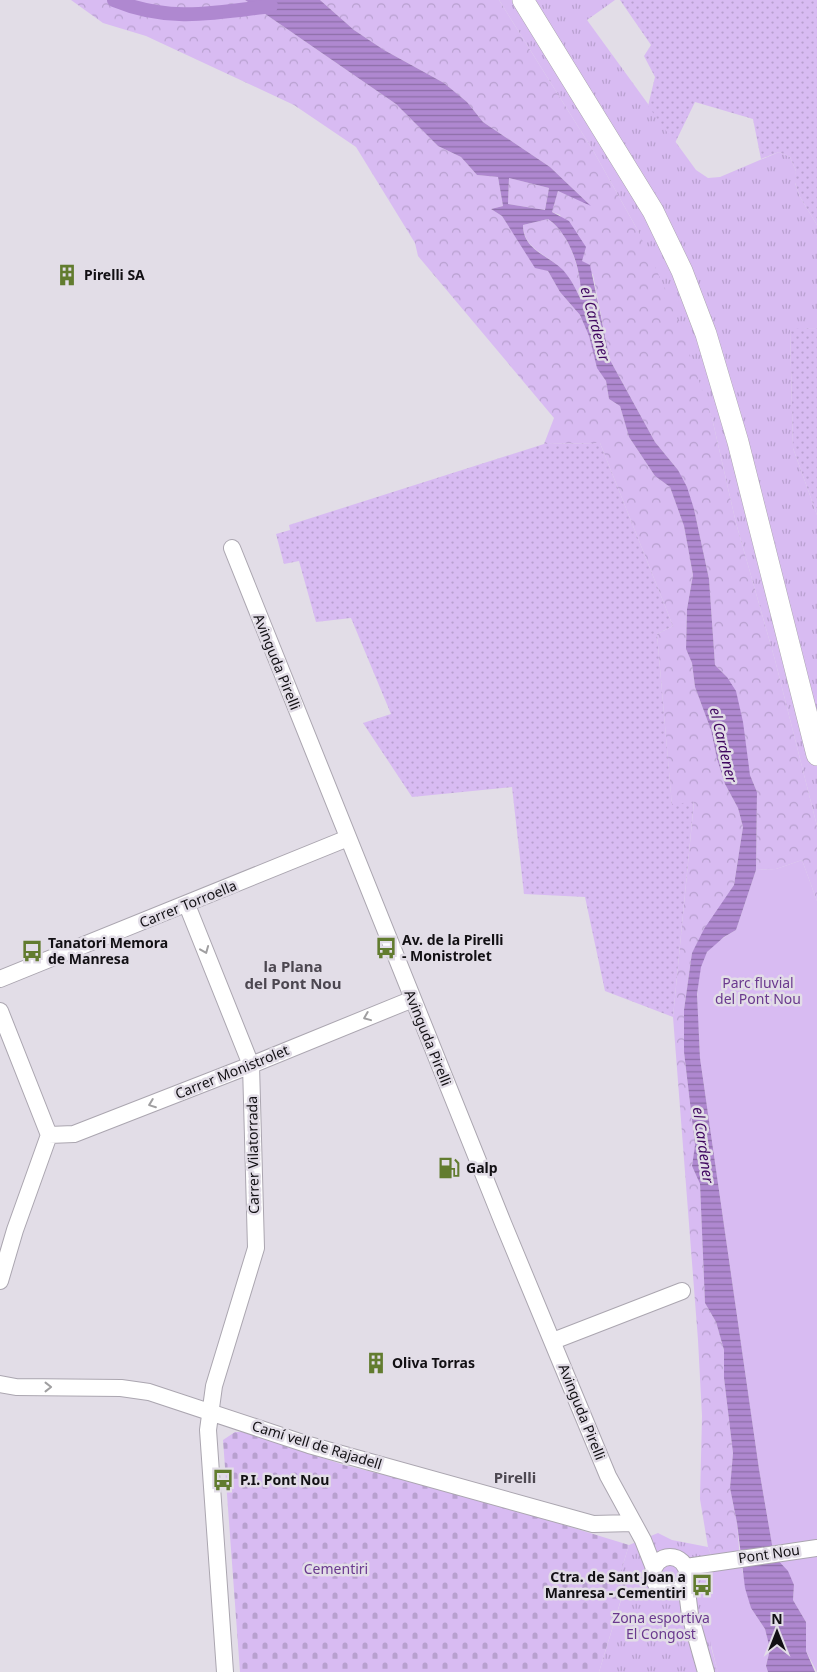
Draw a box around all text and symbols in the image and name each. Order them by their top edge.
building icon: Pirelli SA [54,262,80,288]
place label: Pirelli SA [84,265,145,284]
water label: el Cardener [576,284,616,364]
street label: Avinguda Pirelli [250,611,305,713]
water label: el Cardener [706,705,743,785]
street label: Carrer Torroella [136,875,239,932]
place label: Av. de la Pirelli - Monistrolet [402,930,504,965]
place label: Tanatori Memora de Manresa [48,933,168,968]
bus stop icon: Av. de la Pirelli - Monistrolet [373,935,399,961]
bus stop icon: Tanatori Memora de Manresa [19,938,45,964]
one-way arrow [199,946,209,954]
district label: la Plana del Pont Nou [245,956,341,993]
park label: Parc fluvial del Pont Nou [715,973,801,1008]
street label: Avinguda Pirelli [401,987,456,1089]
one-way arrow [364,1012,372,1022]
street label: Carrer Monistrolet [172,1040,291,1103]
street label: Carrer Vilatorrada [242,1096,263,1214]
one-way arrow [148,1098,156,1108]
water label: el Cardener [689,1106,719,1185]
fuel station icon: Galp [436,1155,462,1181]
place label: Galp [466,1158,498,1177]
building icon: Oliva Torras [363,1350,389,1376]
place label: Oliva Torras [392,1353,475,1372]
street label: Avinguda Pirelli [555,1361,610,1463]
one-way arrow [45,1382,53,1392]
street label: Camí vell de Rajadell [250,1416,384,1473]
bus stop icon: P.I. Pont Nou [210,1467,236,1493]
district label: Pirelli [494,1467,536,1487]
place label: P.I. Pont Nou [240,1470,329,1489]
street label: Pont Nou [737,1540,801,1567]
park label: Cementiri [304,1559,368,1578]
place label: Ctra. de Sant Joan a Manresa - Cementiri [545,1567,686,1602]
bus stop icon: Ctra. de Sant Joan a Manresa - Cementiri [689,1572,715,1598]
north arrow [752,1607,802,1657]
park label: Zona esportiva El Congost [612,1608,710,1643]
text: N [771,1609,783,1628]

